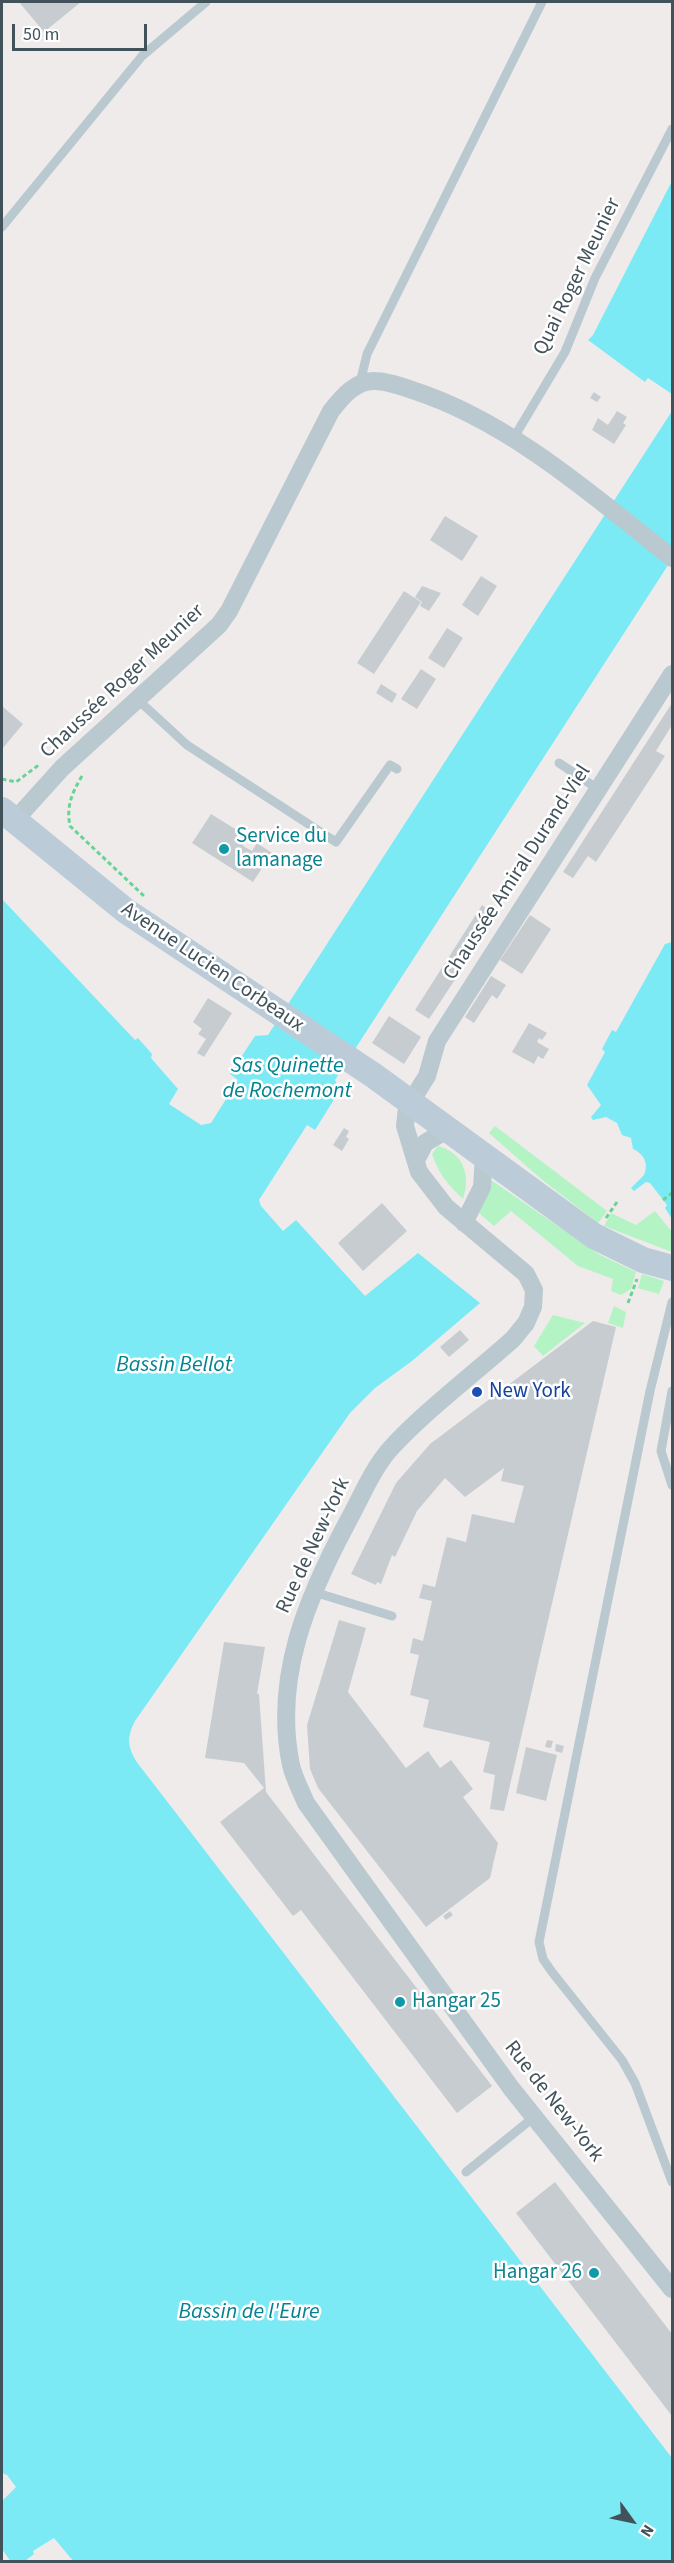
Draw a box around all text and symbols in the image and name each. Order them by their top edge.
scale bar [15,12,150,50]
text: 50 m [23,22,59,47]
street label: Quai Roger Meunier [529,194,627,360]
street label: Chaussée Roger Meunier [36,600,210,764]
street label: Chaussée Amiral Durand-Viel [439,761,597,985]
place label: Service du lamanage [236,824,327,874]
marker: Service du lamanage [217,842,231,856]
street label: Avenue Lucien Corbeaux [116,897,308,1039]
water label: Sas Quinette de Rochemont [222,1054,352,1106]
water label: Bassin Bellot [116,1353,232,1379]
place label: New York [489,1379,571,1405]
marker: New York [470,1385,484,1399]
street label: Rue de New-York [272,1474,356,1618]
place label: Hangar 25 [412,1989,501,2015]
marker: Hangar 25 [393,1995,407,2009]
street label: Rue de New-York [498,2036,608,2168]
place label: Hangar 26 [493,2260,582,2286]
marker: Hangar 26 [587,2266,601,2280]
water label: Bassin de l'Eure [178,2300,320,2326]
north arrow [602,2491,662,2551]
text: N [635,2520,659,2541]

